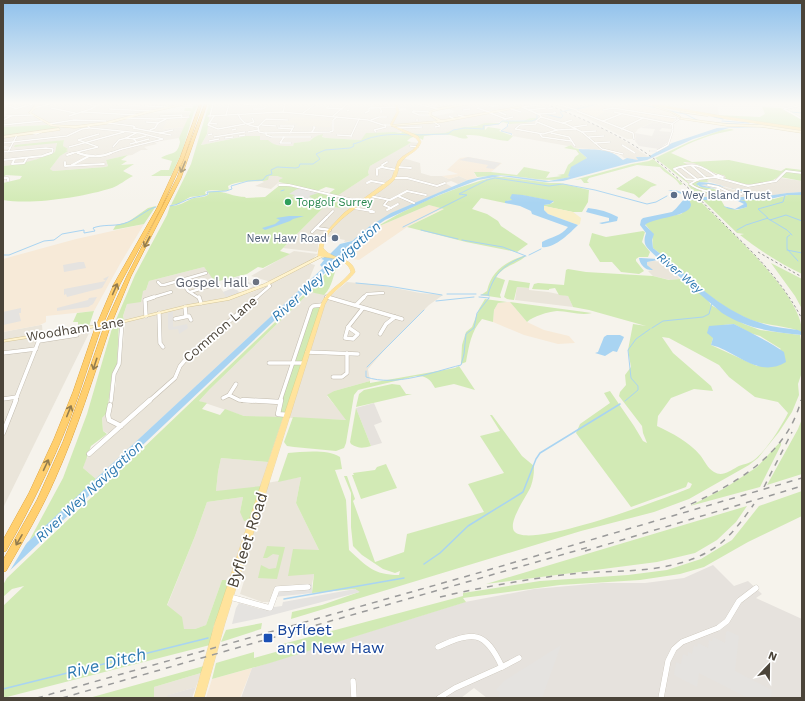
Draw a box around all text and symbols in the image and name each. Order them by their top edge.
one-way arrow [179,161,187,173]
place label: Wey Island Trust [682,189,771,202]
marker: Wey Island Trust [669,190,679,200]
place label: Topgolf Surrey [296,196,373,209]
marker: Topgolf Surrey [283,197,293,207]
water label: River Wey Navigation [268,218,384,324]
place label: New Haw Road [246,232,327,245]
marker: New Haw Road [330,233,340,243]
one-way arrow [142,236,150,248]
water label: River Wey [654,250,706,297]
place label: Gospel Hall [176,275,248,290]
marker: Gospel Hall [251,277,261,287]
one-way arrow [112,283,119,295]
street label: Common Lane [180,293,260,365]
street label: Woodham Lane [25,314,125,344]
one-way arrow [91,357,98,370]
one-way arrow [66,405,74,417]
water label: River Wey Navigation [32,437,146,545]
one-way arrow [43,460,50,472]
street label: Byfleet Road [223,490,271,590]
one-way arrow [15,534,23,546]
place label: Byfleet and New Haw [277,620,385,657]
marker: Byfleet and New Haw [262,632,274,644]
water label: Rive Ditch [64,643,148,683]
north arrow [749,645,789,685]
text: N [766,649,779,664]

